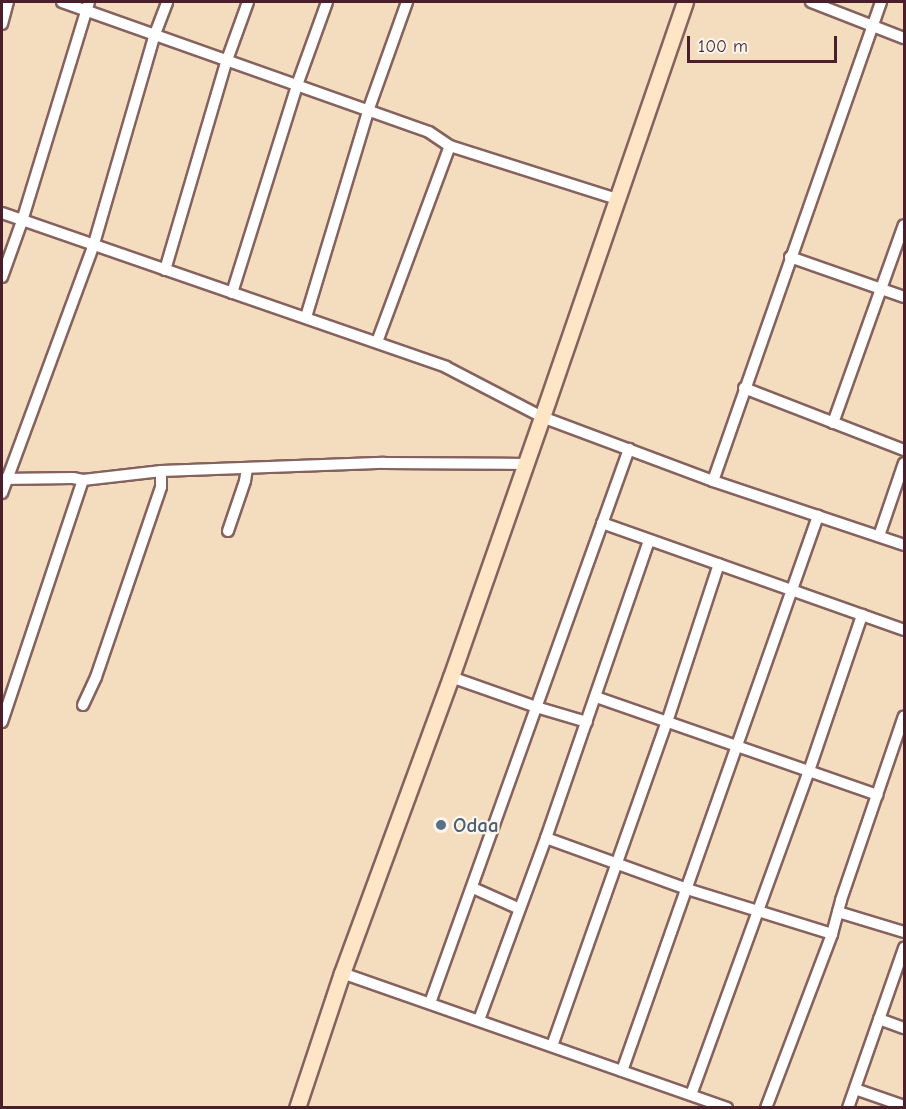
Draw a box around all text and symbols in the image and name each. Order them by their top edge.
scale bar [690,24,840,62]
text: 100 m [698,36,748,57]
place label: Odaa [453,812,499,838]
marker: Odaa [434,818,448,832]

